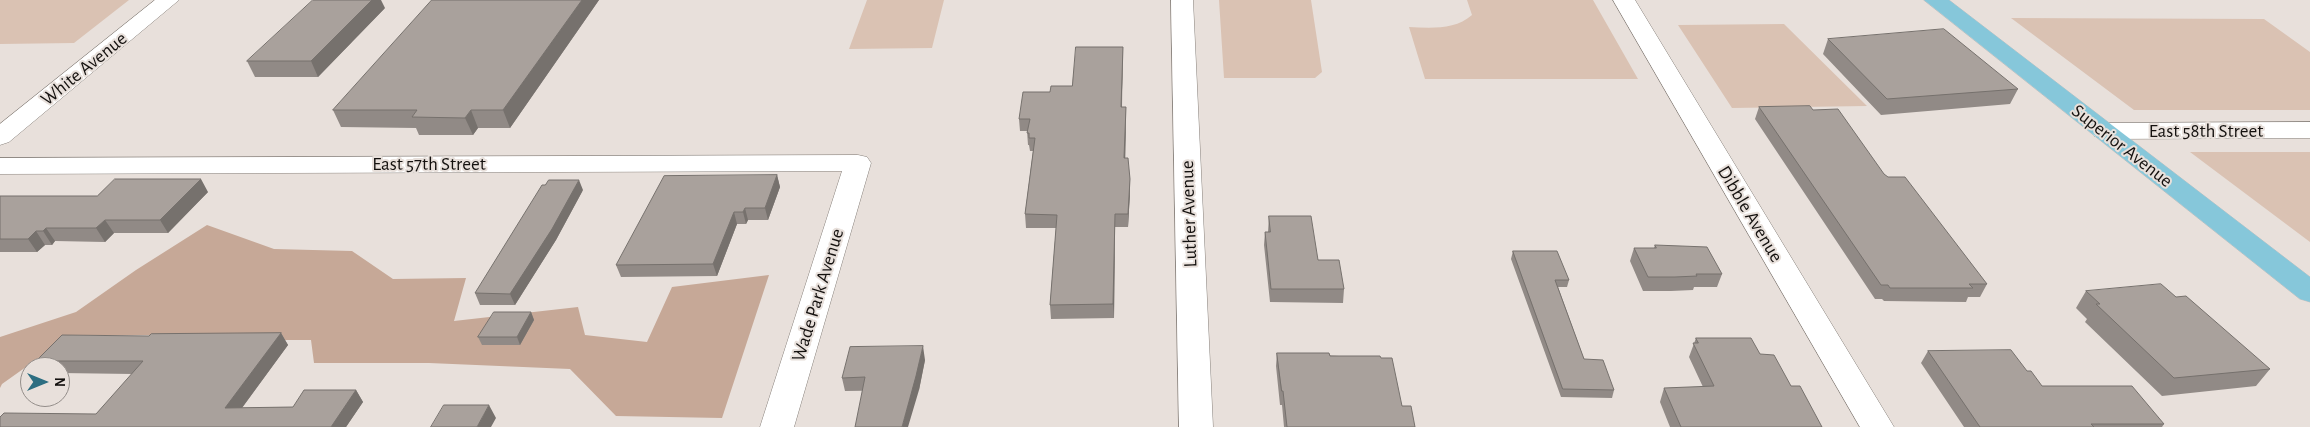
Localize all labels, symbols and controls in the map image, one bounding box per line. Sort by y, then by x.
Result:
street label: White Avenue [36,27,132,111]
street label: Superior Avenue [2067,100,2177,192]
street label: East 58th Street [2149,120,2263,142]
street label: East 57th Street [372,153,486,175]
street label: Luther Avenue [1176,160,1202,268]
street label: Dibble Avenue [1712,162,1788,266]
street label: Wade Park Avenue [787,226,849,364]
north arrow [20,357,70,407]
text: N [52,377,66,387]

